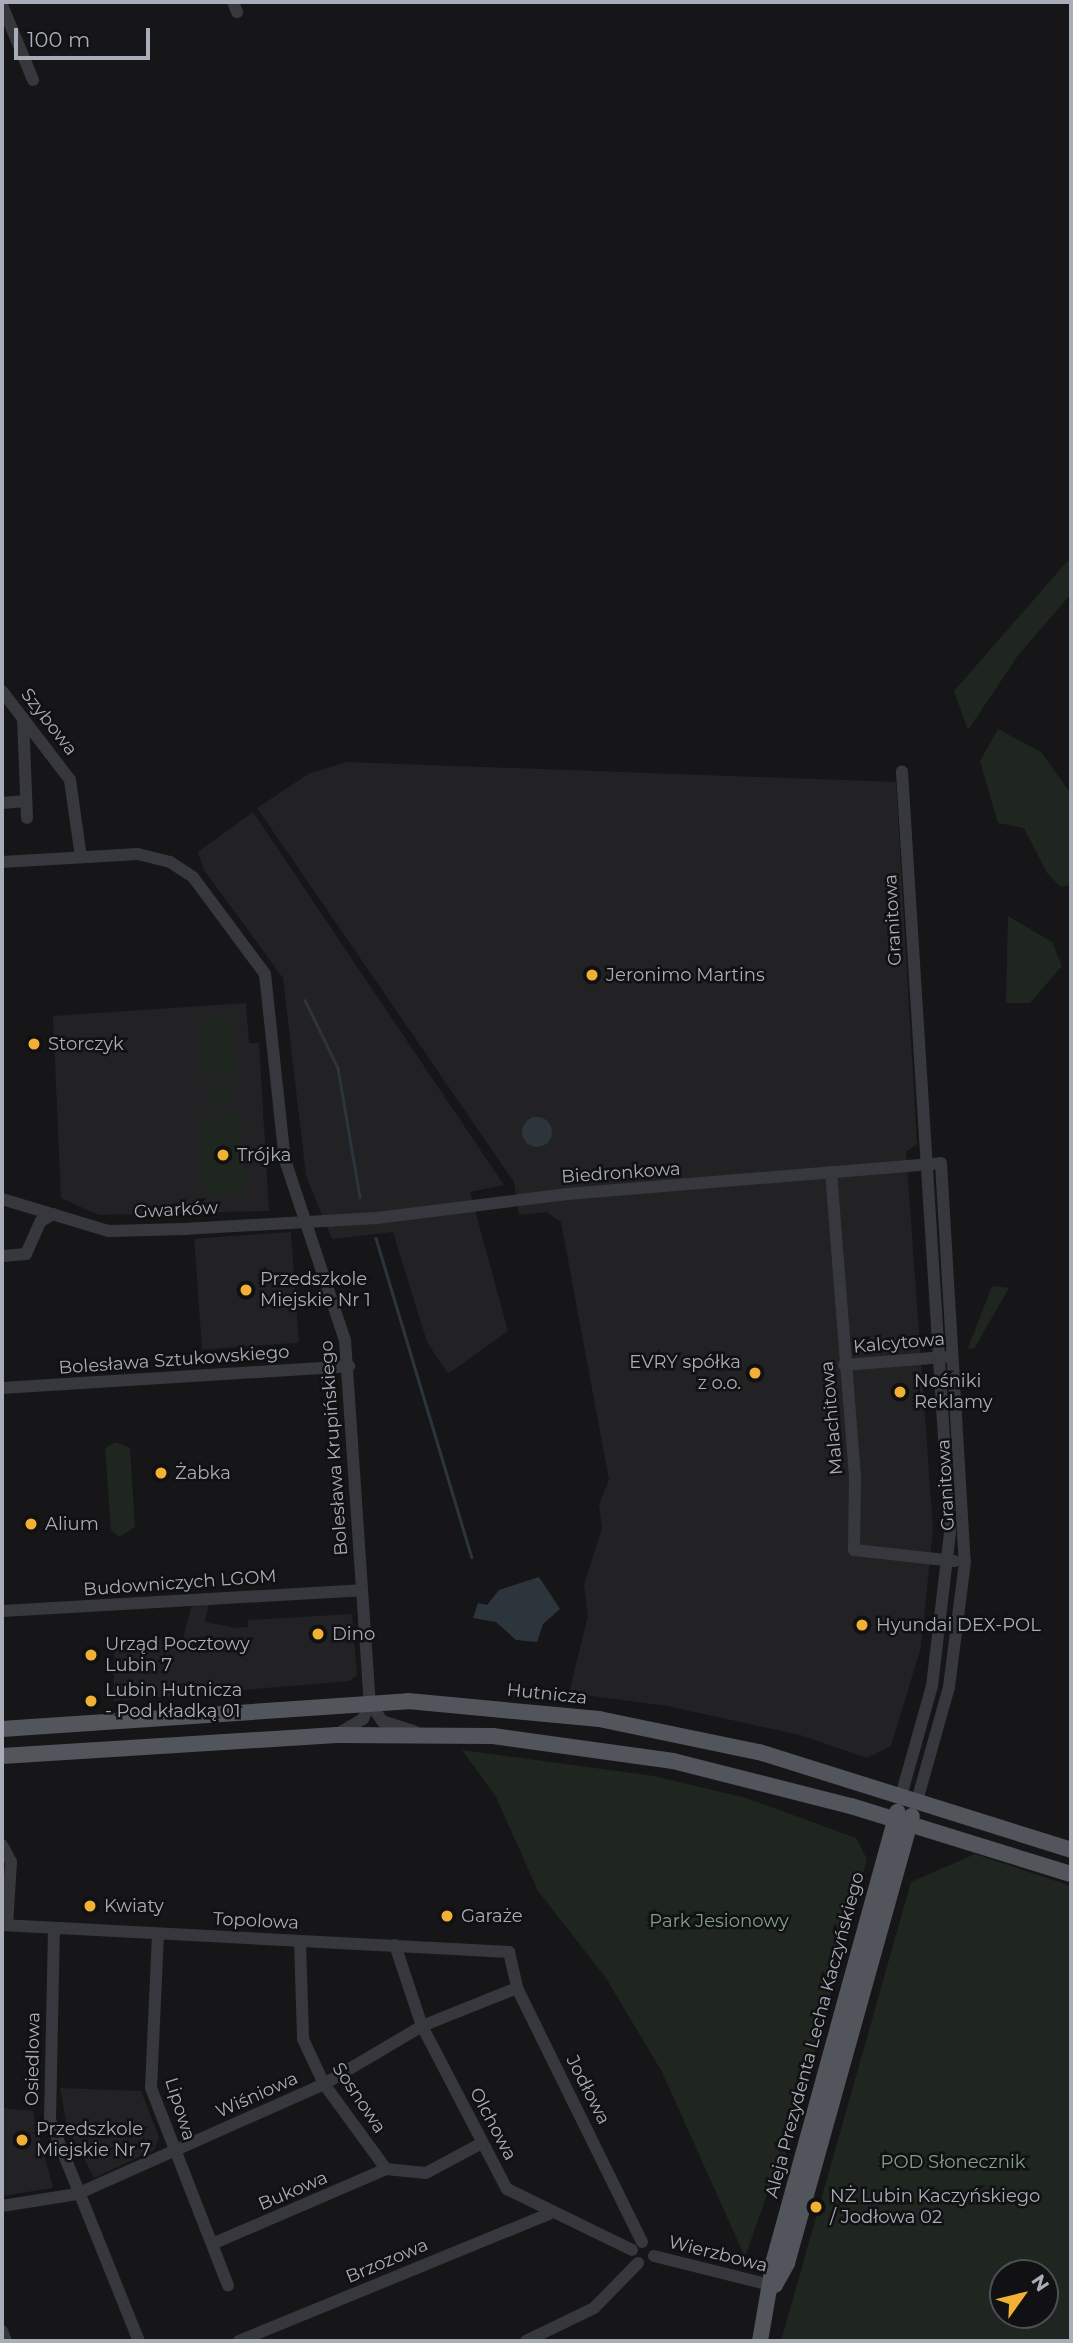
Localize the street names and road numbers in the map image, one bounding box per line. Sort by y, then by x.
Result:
street label: Szybowa [16,684,82,760]
street label: Granitowa [880,874,906,966]
street label: Biedronkowa [561,1158,681,1188]
street label: Gwarków [133,1197,219,1223]
street label: Kalcytowa [852,1328,946,1358]
street label: Bolesława Krupińskiego [316,1340,352,1556]
street label: Bolesława Sztukowskiego [58,1341,290,1379]
street label: Malachitowa [816,1360,848,1476]
street label: Granitowa [933,1439,959,1531]
street label: Budowniczych LGOM [83,1565,277,1601]
street label: Hutnicza [506,1679,588,1709]
street label: Aleja Prezydenta Lecha Kaczyńskiego [761,1870,869,2200]
street label: Topolowa [212,1908,300,1934]
street label: Osiedlowa [21,2012,45,2106]
street label: Jodłowa [561,2052,615,2128]
street label: Sosnowa [328,2059,390,2137]
street label: Wiśniowa [213,2067,301,2123]
street label: Lipowa [160,2075,200,2143]
street label: Olchowa [465,2084,521,2164]
street label: Bukowa [255,2167,331,2215]
street label: Wierzbowa [666,2231,770,2277]
street label: Brzozowa [343,2234,431,2288]

